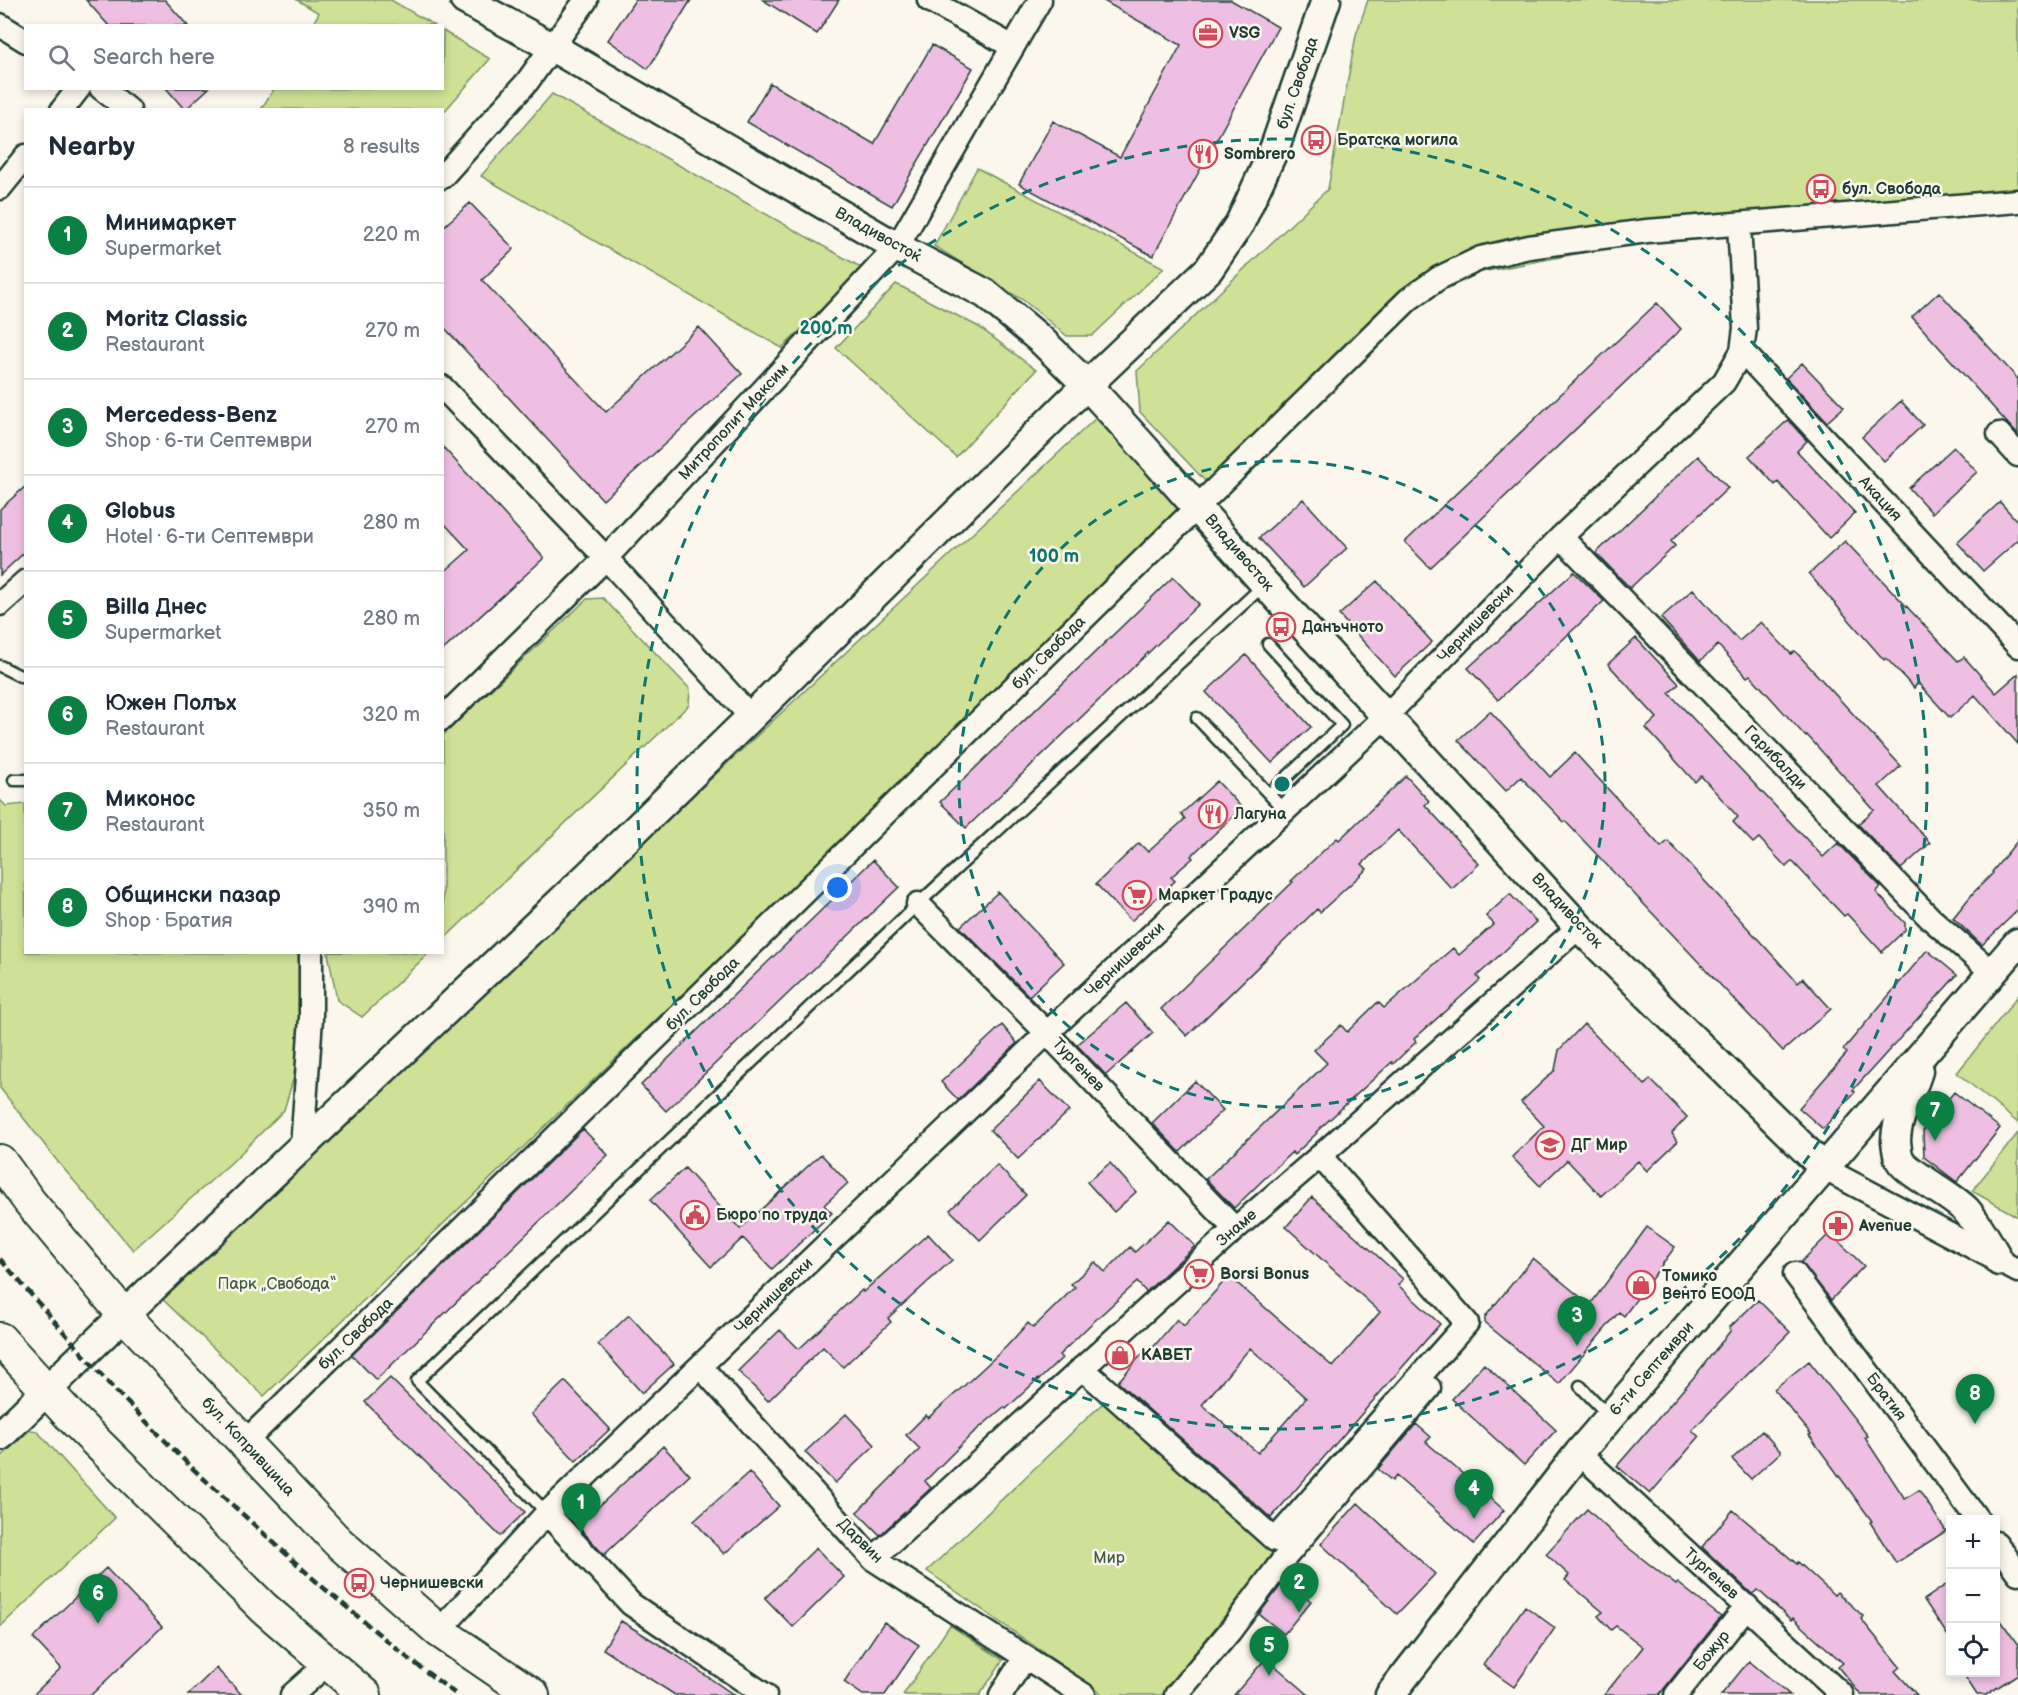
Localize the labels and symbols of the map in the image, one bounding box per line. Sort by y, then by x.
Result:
office icon: VSG [1192,17,1224,49]
place label: VSG [1229,24,1261,43]
street label: бул. Свобода [1273,34,1323,132]
bus stop icon: Братска могила [1300,124,1332,156]
place label: Братска могила [1337,131,1458,150]
restaurant icon: Sombrero [1187,138,1219,170]
place label: Sombrero [1224,145,1296,164]
bus stop icon: бул. Свобода [1805,173,1837,205]
place label: бул. Свобода [1842,180,1941,199]
street label: Владивосток [831,203,925,267]
text: 200 m [799,318,853,339]
street label: Митрополит Максим [675,360,793,484]
street label: Акация [1854,472,1906,526]
street label: Владивосток [1200,511,1278,596]
text: 100 m [1029,546,1079,567]
street label: Чернишевски [1434,581,1518,667]
bus stop icon: Данъчното [1265,611,1297,643]
street label: бул. Свобода [1008,612,1090,694]
place label: Данъчното [1302,618,1384,637]
street label: Гарибалди [1740,722,1810,794]
centre of rings [1272,774,1292,794]
restaurant icon: Лагуна [1197,798,1229,830]
place label: Лагуна [1233,805,1287,824]
street label: Владивосток [1527,869,1607,953]
your location [823,873,852,902]
supermarket icon: Маркет Градус [1121,879,1153,911]
place label: Маркет Градус [1158,886,1273,905]
street label: Чернишевски [1081,918,1169,1002]
street label: бул. Свобода [662,953,744,1035]
street label: Тургенев [1048,1034,1109,1096]
pin: 7 [1916,1092,1954,1141]
school or university icon: ДГ Мир [1534,1129,1566,1161]
place label: ДГ Мир [1571,1136,1628,1155]
public building icon: Бюро по труда [679,1199,711,1231]
street label: Знаме [1213,1205,1261,1251]
place label: Бюро по труда [716,1206,828,1225]
pharmacy icon: Avenue [1822,1210,1854,1242]
place label: Avenue [1858,1217,1912,1236]
street label: Чернишевски [731,1254,817,1338]
supermarket icon: Borsi Bonus [1183,1258,1215,1290]
place label: Borsi Bonus [1220,1265,1309,1284]
place label: Томико Венто ЕООД [1662,1267,1756,1304]
shop icon: Томико Венто ЕООД [1625,1269,1657,1301]
park label: Парк „Свобода“ [217,1275,337,1294]
street label: бул. Свобода [315,1293,398,1374]
pin: 3 [1558,1296,1596,1346]
street label: 6-ти Септември [1606,1318,1698,1420]
shop icon: KABET [1104,1339,1136,1371]
place label: KABET [1141,1346,1193,1365]
street label: Братия [1862,1369,1910,1425]
pin: 8 [1956,1374,1994,1424]
street label: бул. Копривщица [197,1394,299,1501]
pin: 4 [1454,1470,1494,1519]
pin: 1 [562,1484,600,1533]
street label: Дарвин [833,1514,887,1568]
street label: Тургенев [1680,1544,1743,1604]
park label: Мир [1093,1549,1125,1568]
pin: 2 [1280,1564,1318,1613]
bus stop icon: Чернишевски [343,1567,375,1599]
pin: 6 [78,1574,118,1624]
place label: Чернишевски [380,1574,484,1593]
pin: 5 [1250,1626,1288,1676]
street label: Божур [1690,1627,1734,1675]

